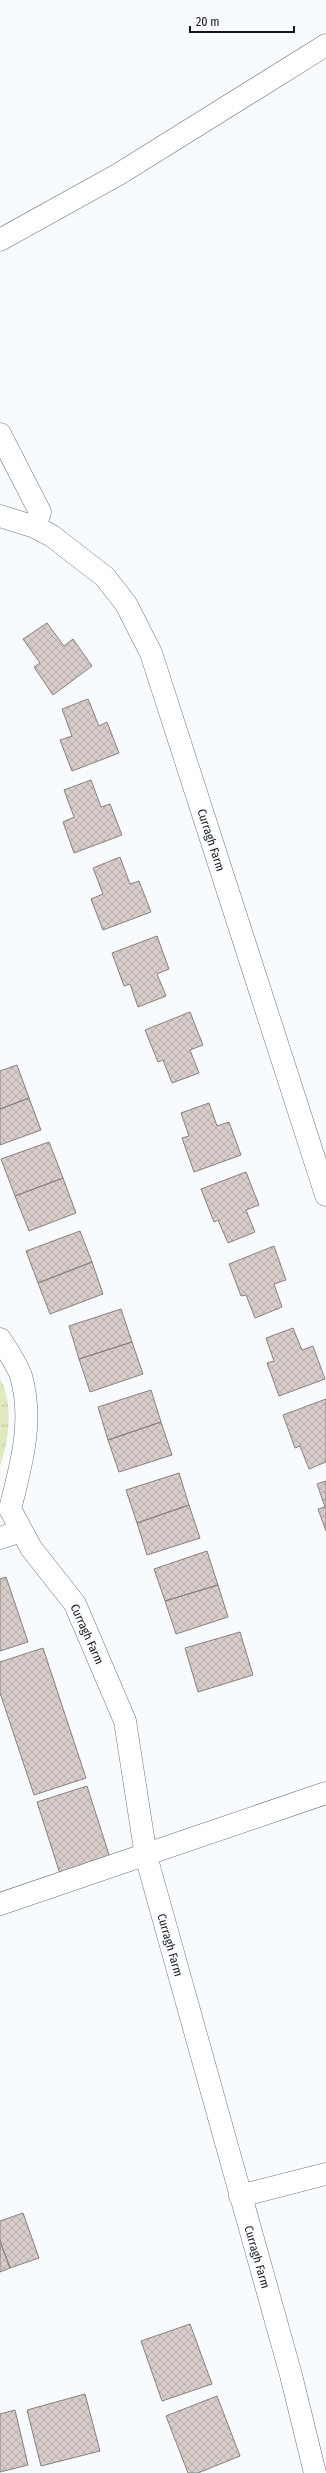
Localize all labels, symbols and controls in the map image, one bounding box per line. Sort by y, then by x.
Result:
scale bar [190,8,294,34]
text: 20 m [196,15,220,29]
street label: Curragh Farm [194,807,228,873]
street label: Curragh Farm [67,1602,107,1666]
street label: Curragh Farm [154,1912,186,1978]
street label: Curragh Farm [241,2224,273,2290]

